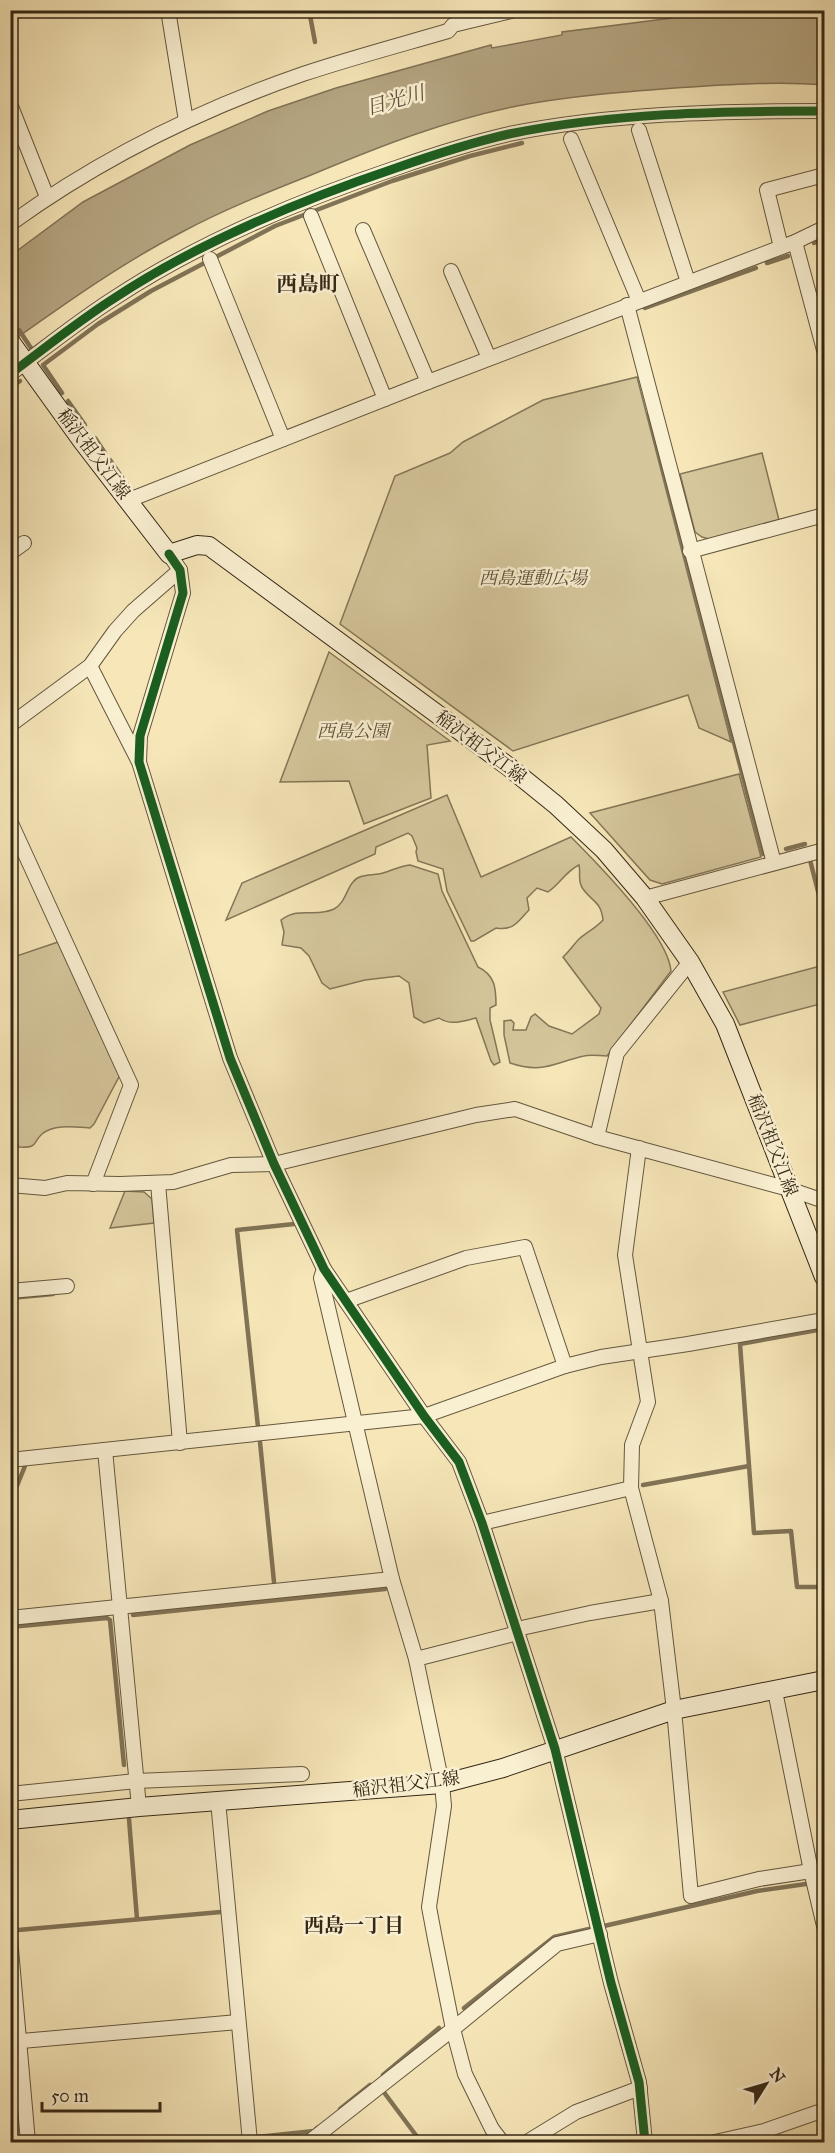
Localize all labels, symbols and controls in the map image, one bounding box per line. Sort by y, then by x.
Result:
water label: 日光川 [363,80,429,120]
district label: 西島町 [277,271,340,297]
street label: 稲沢祖父江線 [53,404,135,504]
park label: 西島運動広場 [479,567,589,589]
street label: 稲沢祖父江線 [431,706,531,788]
park label: 西島公園 [317,720,392,742]
street label: 稲沢祖父江線 [743,1091,803,1199]
street label: 稲沢祖父江線 [351,1767,461,1801]
district label: 西島一丁目 [304,1913,404,1937]
north arrow [736,2054,796,2114]
text: N [766,2064,790,2087]
scale bar [42,2075,160,2113]
text: 50 m [51,2085,89,2107]

